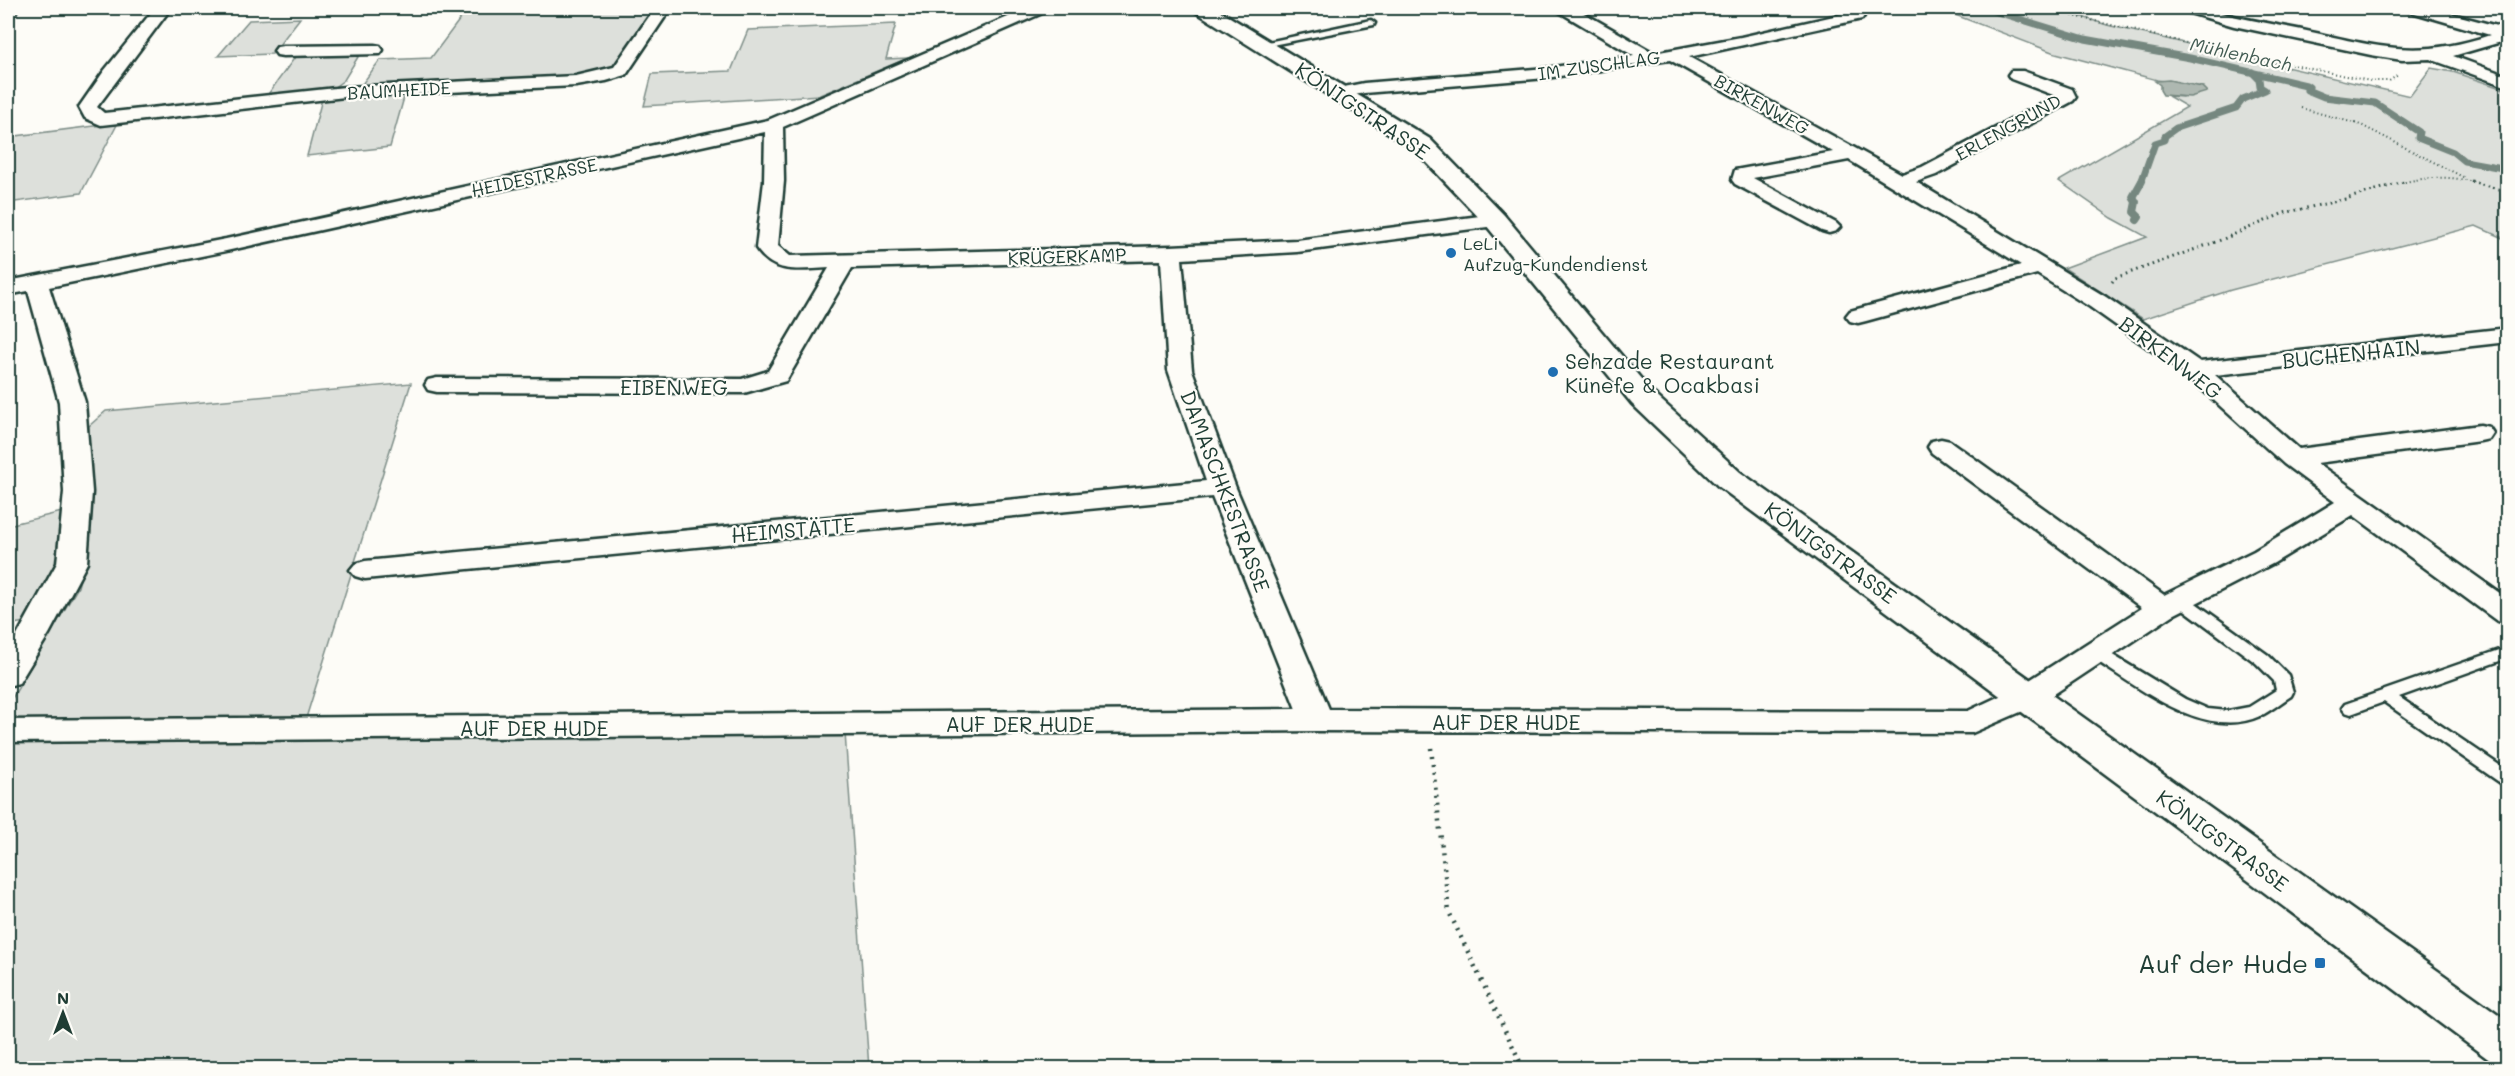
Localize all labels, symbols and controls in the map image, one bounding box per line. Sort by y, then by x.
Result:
water label: Mühlenbach [2188,32,2294,76]
street label: IM ZUSCHLAG [1536,45,1662,85]
street label: KÖNIGSTRASSE [1290,55,1436,165]
street label: BIRKENWEG [1710,68,1814,140]
street label: BAUMHEIDE [347,75,451,105]
street label: ERLENGRUND [1951,88,2065,166]
street label: HEIDESTRASSE [469,152,599,202]
place label: LeLi Aufzug-Kundendienst [1463,231,1648,276]
street label: KRÜGERKAMP [1007,242,1127,270]
marker: LeLi Aufzug-Kundendienst [1444,246,1458,260]
street label: BIRKENWEG [2114,310,2228,404]
street label: BUCHENHAIN [2281,332,2421,374]
place label: Sehzade Restaurant Künefe & Ocakbasi [1565,347,1774,398]
marker: Sehzade Restaurant Künefe & Ocakbasi [1546,365,1560,379]
street label: EIBENWEG [620,373,728,400]
street label: DAMASCHKESTRASSE [1175,386,1277,596]
street label: KÖNIGSTRASSE [1760,495,1902,609]
street label: HEIMSTÄTTE [730,510,856,548]
street label: AUF DER HUDE [1431,708,1581,735]
street label: AUF DER HUDE [945,710,1095,737]
street label: AUF DER HUDE [459,714,609,741]
street label: KÖNIGSTRASSE [2152,783,2294,897]
place label: Auf der Hude [2138,946,2308,980]
marker: Auf der Hude [2313,956,2327,970]
north arrow [33,983,93,1043]
text: N [57,987,69,1008]

